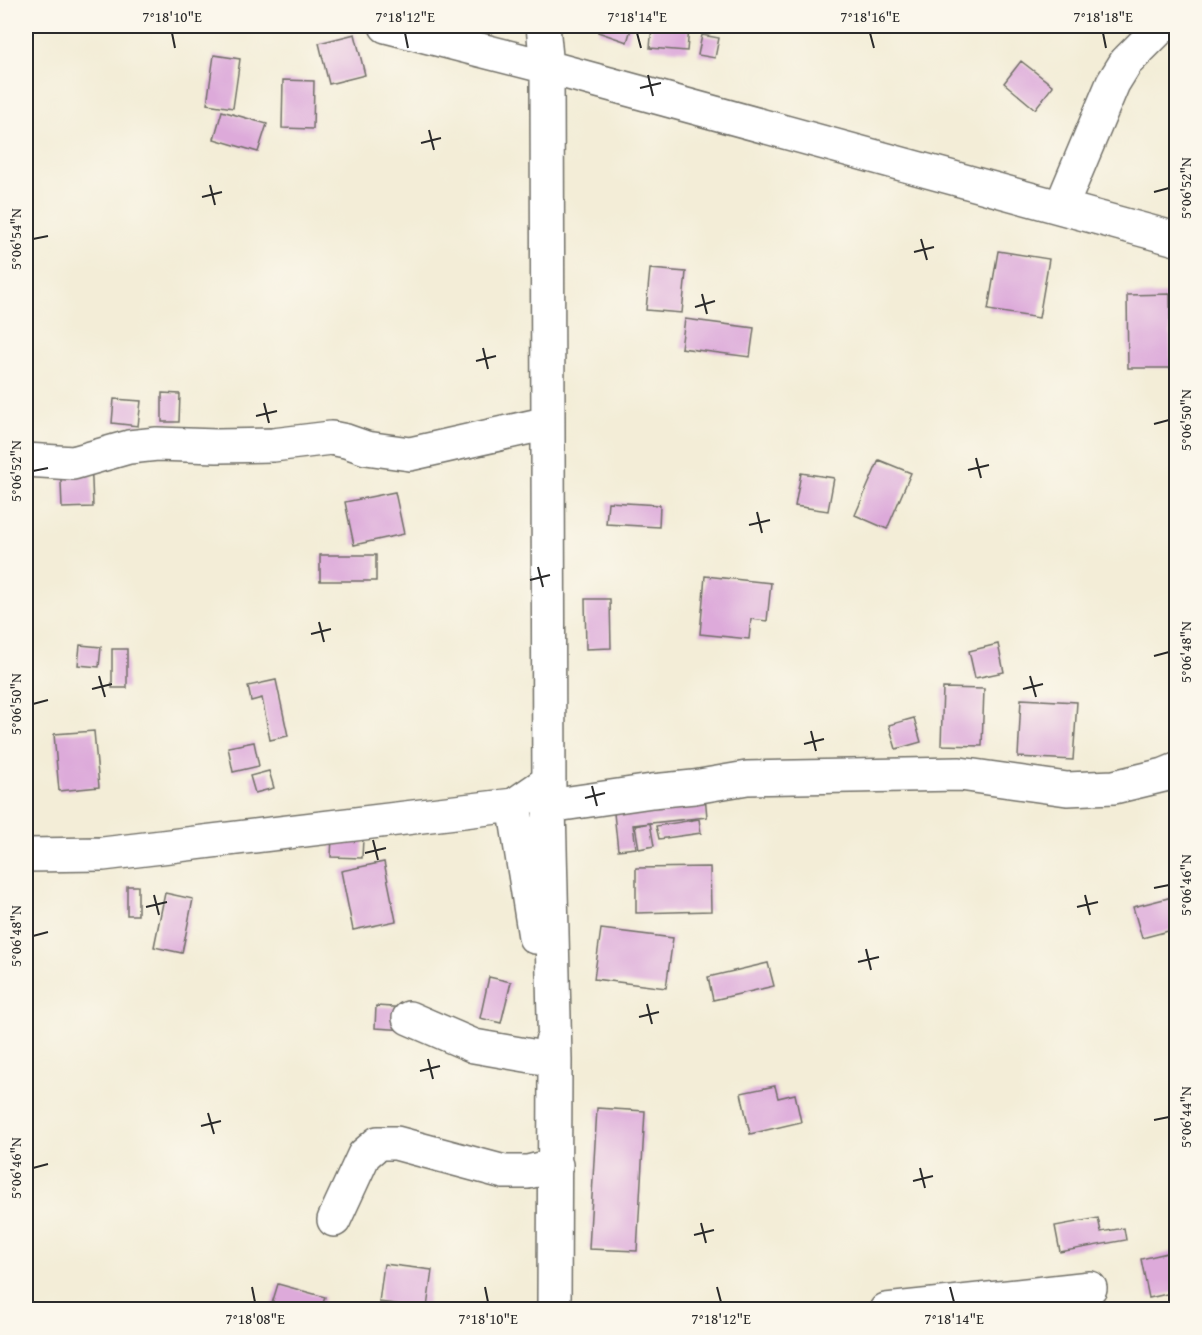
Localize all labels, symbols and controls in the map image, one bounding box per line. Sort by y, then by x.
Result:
text: 7°18'10"E [142,6,202,27]
text: 7°18'12"E [375,6,435,27]
text: 7°18'14"E [607,6,667,27]
text: 7°18'16"E [840,6,900,27]
text: 7°18'18"E [1073,6,1133,27]
text: 5°06'52"N [1175,157,1196,219]
text: 5°06'54"N [5,208,26,270]
text: 5°06'50"N [1175,389,1196,451]
text: 5°06'52"N [5,440,26,502]
text: 5°06'48"N [1175,621,1196,683]
text: 5°06'50"N [5,673,26,735]
text: 5°06'46"N [1175,854,1196,916]
text: 5°06'48"N [5,905,26,967]
text: 5°06'44"N [1175,1086,1196,1148]
text: 5°06'46"N [5,1137,26,1199]
text: 7°18'08"E [225,1308,285,1329]
text: 7°18'10"E [458,1308,518,1329]
text: 7°18'12"E [691,1308,751,1329]
text: 7°18'14"E [924,1308,984,1329]

